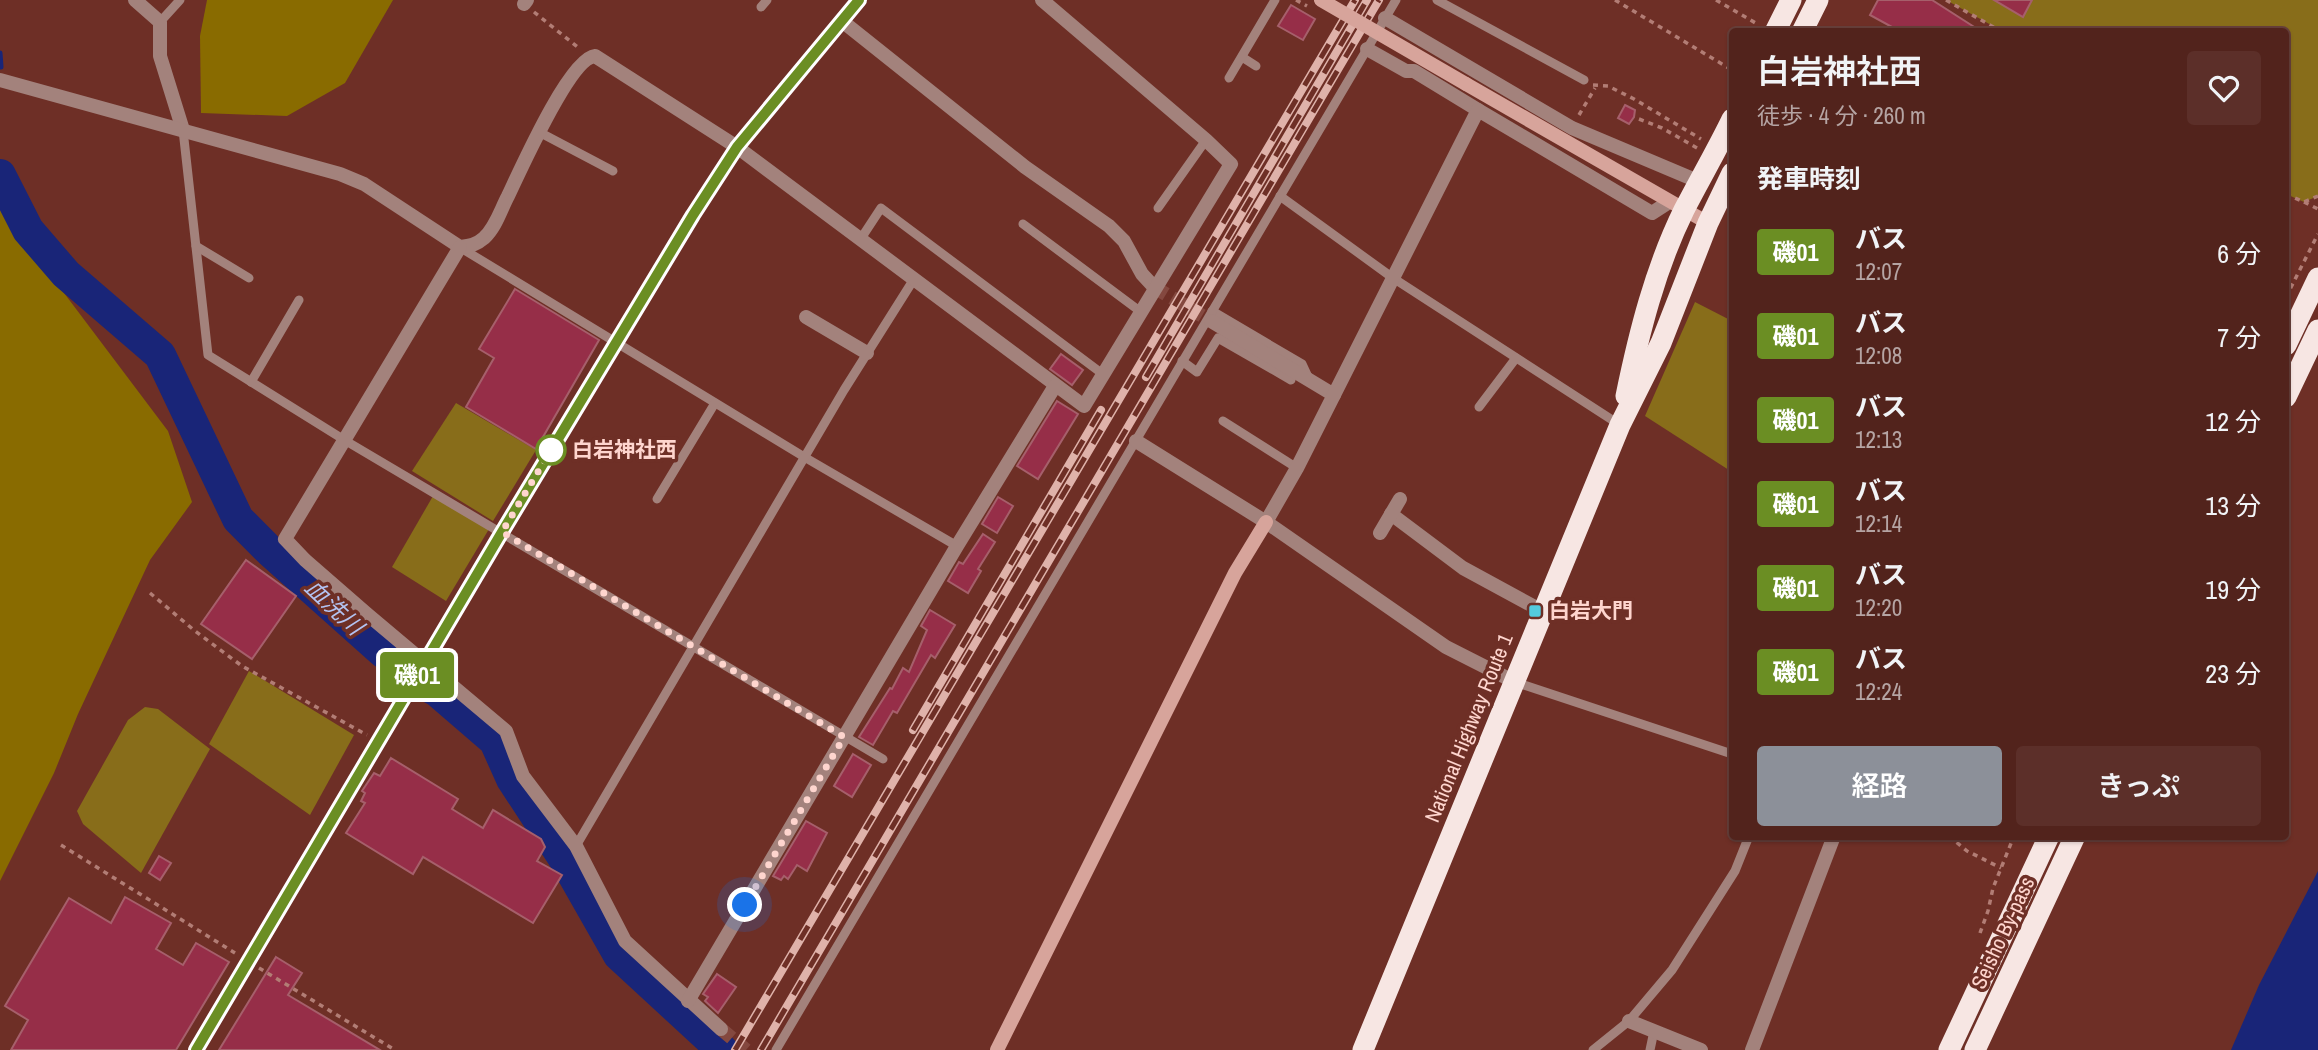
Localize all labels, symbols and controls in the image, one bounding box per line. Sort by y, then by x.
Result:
text: 白岩神社西 [1757,49,1922,93]
button: heart [2187,51,2261,125]
text: 徒歩 · 4 分 · 260 m [1757,100,1926,131]
text: 発車時刻 [1757,161,1861,196]
text: バス [1855,221,1907,256]
text: 磯01 [1773,236,1818,268]
text: 6 分 [2217,236,2261,271]
text: 12:07 [1855,256,1902,287]
text: バス [1855,305,1907,340]
text: 磯01 [1773,320,1818,352]
text: 7 分 [2217,320,2261,355]
text: 12:08 [1855,340,1902,371]
text: バス [1855,389,1907,424]
text: 磯01 [1773,404,1818,436]
text: 12 分 [2205,404,2261,439]
text: 12:13 [1855,424,1902,455]
marker: 白岩神社西 [536,435,566,465]
place label: 白岩神社西 [572,435,677,464]
text: バス [1855,473,1907,508]
text: 磯01 [1773,488,1818,520]
text: 13 分 [2205,488,2261,523]
text: 12:14 [1855,508,1902,539]
text: バス [1855,557,1907,592]
water label: 血洗川 [299,572,372,644]
text: 磯01 [1773,572,1818,604]
text: 19 分 [2205,572,2261,607]
text: 12:20 [1855,592,1902,623]
place label: 白岩大門 [1549,596,1633,625]
marker: 白岩大門 [1527,603,1543,619]
street label: National Highway Route 1 [1417,629,1520,826]
text: バス [1855,641,1907,676]
line badge: 磯01 [377,652,457,698]
text: 磯01 [1773,656,1818,688]
text: 23 分 [2205,656,2261,691]
text: 磯01 [394,659,440,691]
text: 12:24 [1855,676,1902,707]
button: 経路 [1757,746,2002,826]
button: きっぷ [2016,746,2261,826]
street label: Seisho By-pass [1964,872,2041,994]
your location [727,887,762,922]

